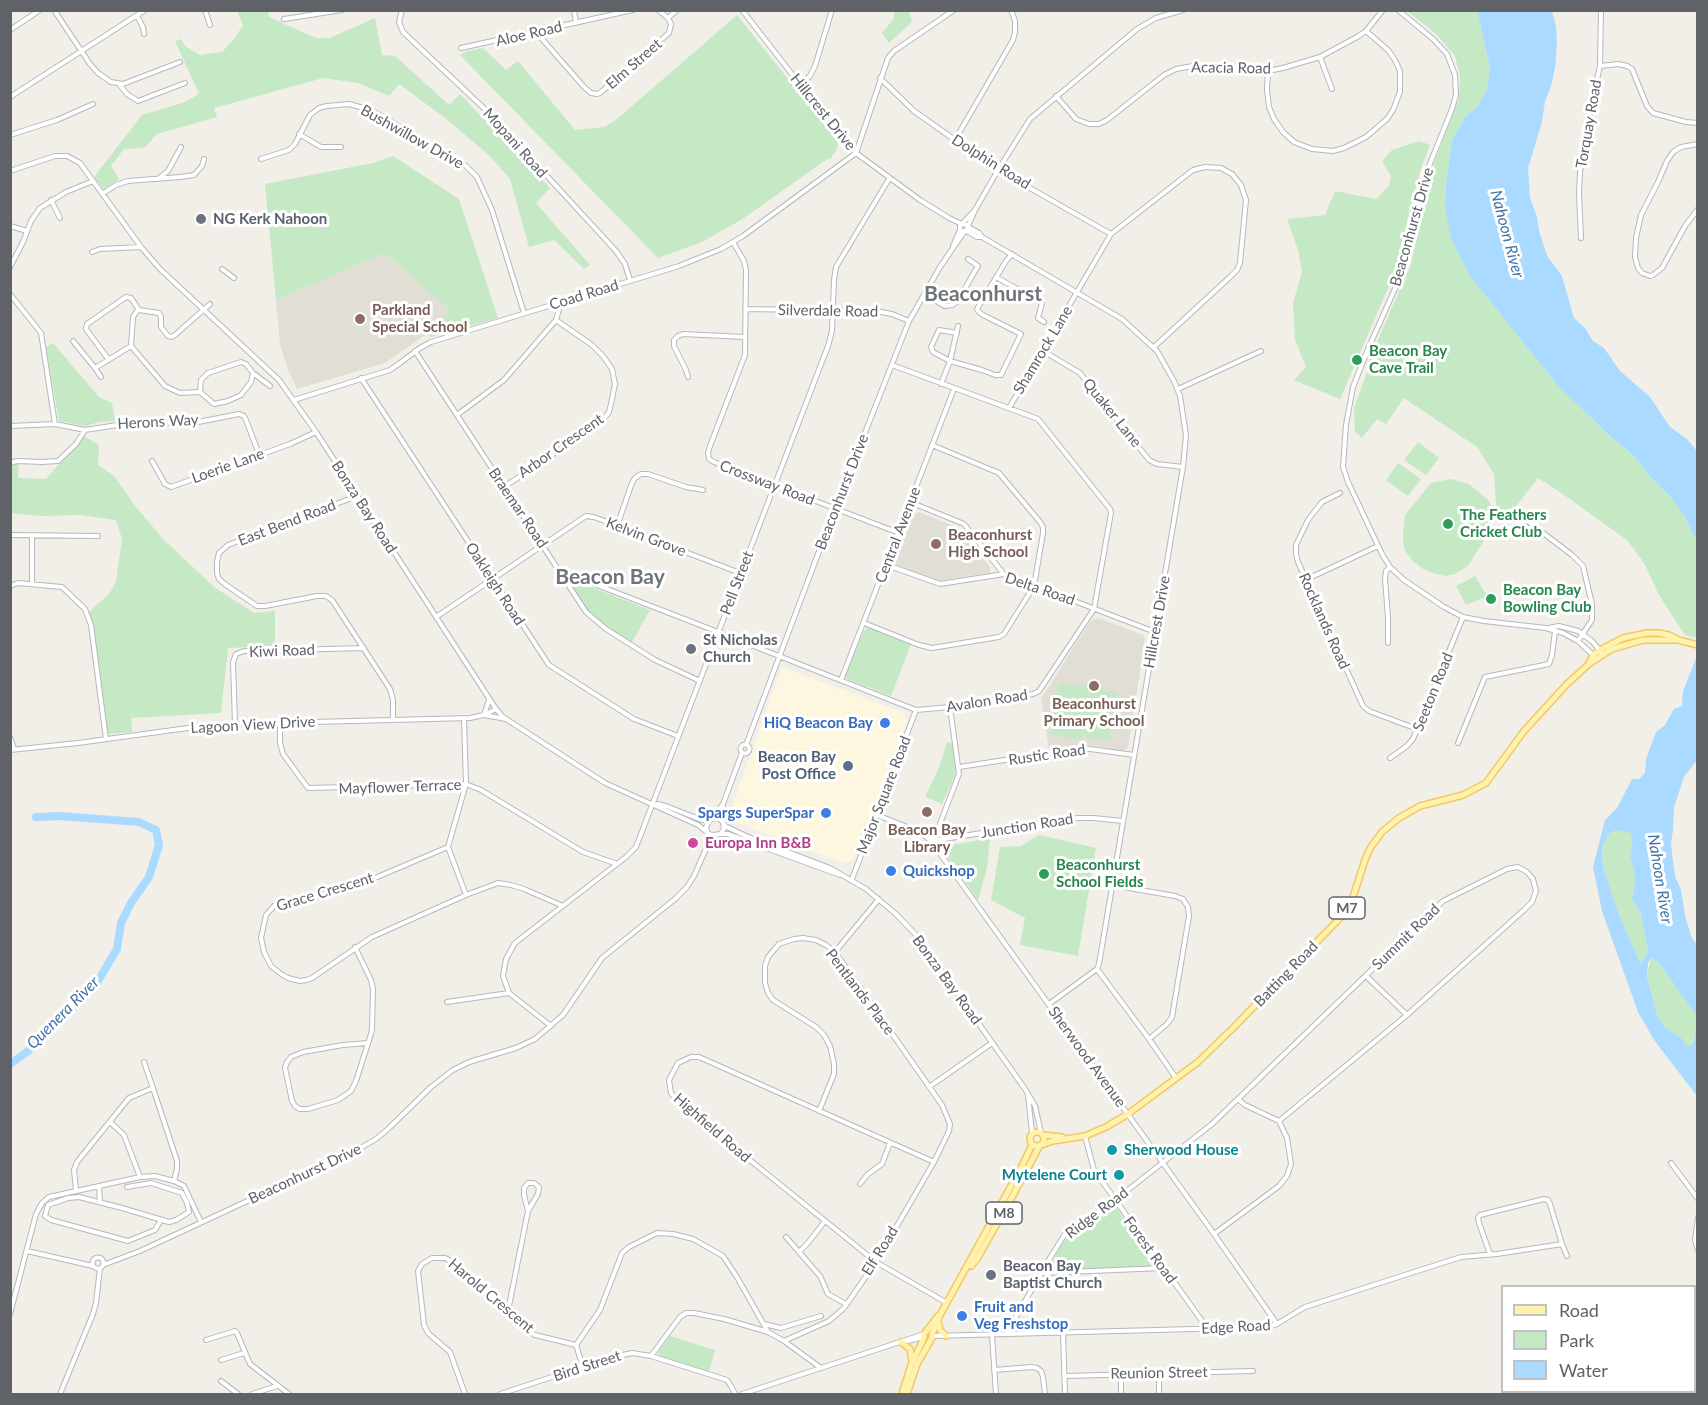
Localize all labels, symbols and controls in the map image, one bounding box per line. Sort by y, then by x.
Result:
street label: Aloe Road [494,18,564,50]
street label: Elm Street [603,35,665,93]
street label: Acacia Road [1191,58,1271,78]
street label: Hillcrest Drive [787,70,859,154]
street label: Torquay Road [1572,78,1606,170]
street label: Bushwillow Drive [357,101,467,173]
street label: Mopani Road [479,105,551,181]
street label: Dolphin Road [948,131,1034,193]
street label: Beaconhurst Drive [1386,166,1438,288]
water label: Nahoon River [1486,188,1528,280]
place label: NG Kerk Nahoon [213,210,327,228]
marker: NG Kerk Nahoon [194,212,208,226]
street label: Coad Road [547,276,621,314]
district label: Beaconhurst [924,281,1042,307]
place label: Parkland Special School [372,301,467,336]
street label: Silverdale Road [778,301,878,321]
street label: Shamrock Lane [1010,303,1076,397]
marker: Parkland Special School [353,312,367,326]
place label: Beacon Bay Cave Trail [1369,342,1447,377]
marker: Beacon Bay Cave Trail [1350,353,1364,367]
street label: Quaker Lane [1079,375,1145,451]
street label: Arbor Crescent [515,410,607,482]
street label: Herons Way [117,411,199,433]
street label: Beaconhurst Drive [812,432,872,552]
street label: Loerie Lane [189,445,267,487]
street label: Crossway Road [717,457,817,509]
street label: Bonza Bay Road [328,458,400,556]
street label: Braemar Road [485,465,551,551]
street label: Central Avenue [871,485,925,585]
street label: East Bend Road [236,496,338,550]
place label: The Feathers Cricket Club [1460,506,1547,541]
street label: Kelvin Grove [604,514,688,560]
marker: The Feathers Cricket Club [1441,517,1455,531]
place label: Beaconhurst High School [948,526,1032,561]
marker: Beaconhurst High School [929,537,943,551]
street label: Oakleigh Road [462,539,528,629]
street label: Pell Street [717,549,757,617]
district label: Beacon Bay [555,564,665,590]
street label: Delta Road [1003,569,1077,609]
street label: Rocklands Road [1295,570,1353,672]
street label: Hillcrest Drive [1140,574,1174,670]
place label: Beacon Bay Bowling Club [1503,581,1591,616]
marker: Beacon Bay Bowling Club [1484,592,1498,606]
place label: St Nicholas Church [703,631,778,666]
street label: Kiwi Road [249,641,315,661]
marker: St Nicholas Church [684,642,698,656]
street label: Seeton Road [1409,650,1457,734]
marker: Beaconhurst Primary School [1087,679,1101,693]
street label: Avalon Road [945,686,1029,716]
place label: Beaconhurst Primary School [1044,695,1144,730]
street label: Lagoon View Drive [190,713,316,737]
place label: HiQ Beacon Bay [764,714,873,732]
marker: HiQ Beacon Bay [878,716,892,730]
street label: Major Square Road [853,733,915,857]
street label: Rustic Road [1007,741,1087,769]
place label: Beacon Bay Post Office [758,748,836,783]
marker: Beacon Bay Post Office [841,759,855,773]
street label: Mayflower Terrace [338,776,462,798]
place label: Spargs SuperSpar [698,804,814,822]
marker: Beacon Bay Library [920,805,934,819]
marker: Spargs SuperSpar [819,806,833,820]
street label: Junction Road [980,810,1074,842]
place label: Beacon Bay Library [888,821,966,856]
water label: Nahoon River [1643,833,1677,925]
place label: Europa Inn B&B [705,834,811,852]
marker: Europa Inn B&B [686,836,700,850]
place label: Beaconhurst School Fields [1056,856,1144,891]
place label: Quickshop [903,862,975,880]
marker: Quickshop [884,864,898,878]
marker: Beaconhurst School Fields [1037,867,1051,881]
street label: Grace Crescent [274,869,376,915]
road number: M7 [1329,897,1365,919]
street label: Summit Road [1368,900,1444,974]
street label: Bonza Bay Road [908,932,986,1028]
street label: Batting Road [1250,937,1322,1011]
street label: Pentlands Place [822,945,898,1039]
water label: Quenera River [23,973,103,1053]
street label: Sherwood Avenue [1044,1003,1130,1111]
street label: Highfield Road [670,1090,754,1166]
street label: Beaconhurst Drive [246,1140,364,1208]
place label: Sherwood House [1124,1141,1238,1159]
marker: Sherwood House [1105,1143,1119,1157]
place label: Mytelene Court [1002,1166,1107,1184]
marker: Mytelene Court [1112,1168,1126,1182]
street label: Ridge Road [1062,1184,1132,1242]
road number: M8 [986,1202,1022,1224]
street label: Forest Road [1120,1213,1180,1287]
street label: Elf Road [858,1223,902,1279]
street label: Harold Crescent [445,1255,537,1337]
place label: Beacon Bay Baptist Church [1003,1257,1102,1292]
marker: Beacon Bay Baptist Church [984,1268,998,1282]
legend [1501,1285,1696,1393]
place label: Fruit and Veg Freshstop [974,1298,1068,1333]
text: Road [1559,1299,1599,1321]
marker: Fruit and Veg Freshstop [955,1309,969,1323]
street label: Edge Road [1201,1316,1271,1338]
text: Park [1559,1329,1594,1351]
street label: Bird Street [551,1347,623,1385]
text: Water [1559,1359,1608,1381]
street label: Reunion Street [1110,1363,1208,1383]

